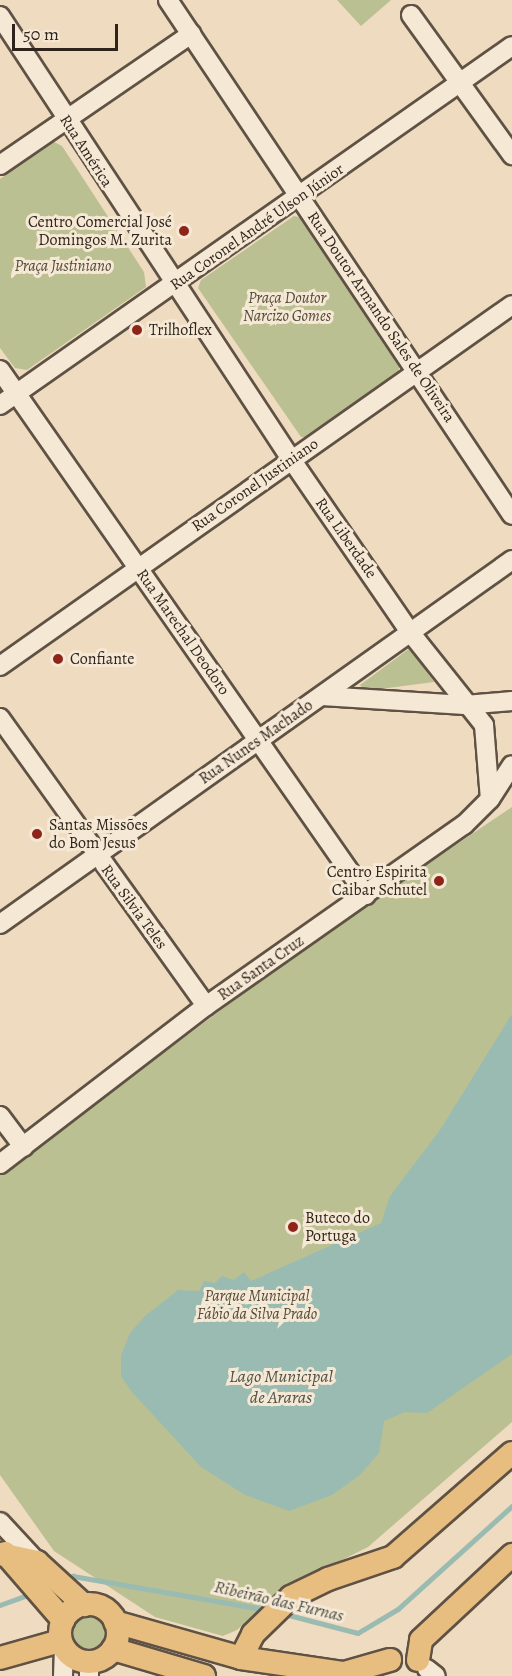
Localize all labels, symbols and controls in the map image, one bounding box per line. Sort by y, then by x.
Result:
scale bar [15,12,122,50]
text: 50 m [23,22,59,46]
street label: Rua América [55,111,117,191]
street label: Rua Coronel André Ulson Júnior [166,160,348,294]
street label: Rua Doutor Armando Sales de Oliveira [303,208,459,426]
place label: Centro Comercial José Domingos M. Zurita [28,212,172,250]
marker: Centro Comercial José Domingos M. Zurita [177,224,191,238]
park label: Praça Justiniano [15,256,111,276]
park label: Praça Doutor Narcizo Gomes [243,288,331,326]
place label: Trilhoflex [149,320,212,340]
marker: Trilhoflex [130,323,144,337]
street label: Rua Coronel Justiniano [188,434,322,536]
street label: Rua Liberdade [311,494,381,582]
street label: Rua Marechal Deodoro [132,565,234,699]
place label: Confiante [70,649,134,669]
marker: Confiante [51,652,65,666]
street label: Rua Nunes Machado [195,696,317,788]
place label: Santas Missões do Bom Jesus [49,815,148,853]
marker: Santas Missões do Bom Jesus [30,827,44,841]
street label: Rua Silvia Teles [97,861,171,953]
place label: Centro Espirita Caibar Schutel [327,862,427,900]
marker: Centro Espirita Caibar Schutel [432,874,446,888]
street label: Rua Santa Cruz [214,931,308,1005]
place label: Buteco do Portuga [305,1208,370,1246]
marker: Buteco do Portuga [286,1220,300,1234]
park label: Parque Municipal Fábio da Silva Prado [197,1286,317,1324]
water label: Lago Municipal de Araras [229,1366,333,1408]
water label: Ribeirão das Furnas [212,1576,346,1626]

